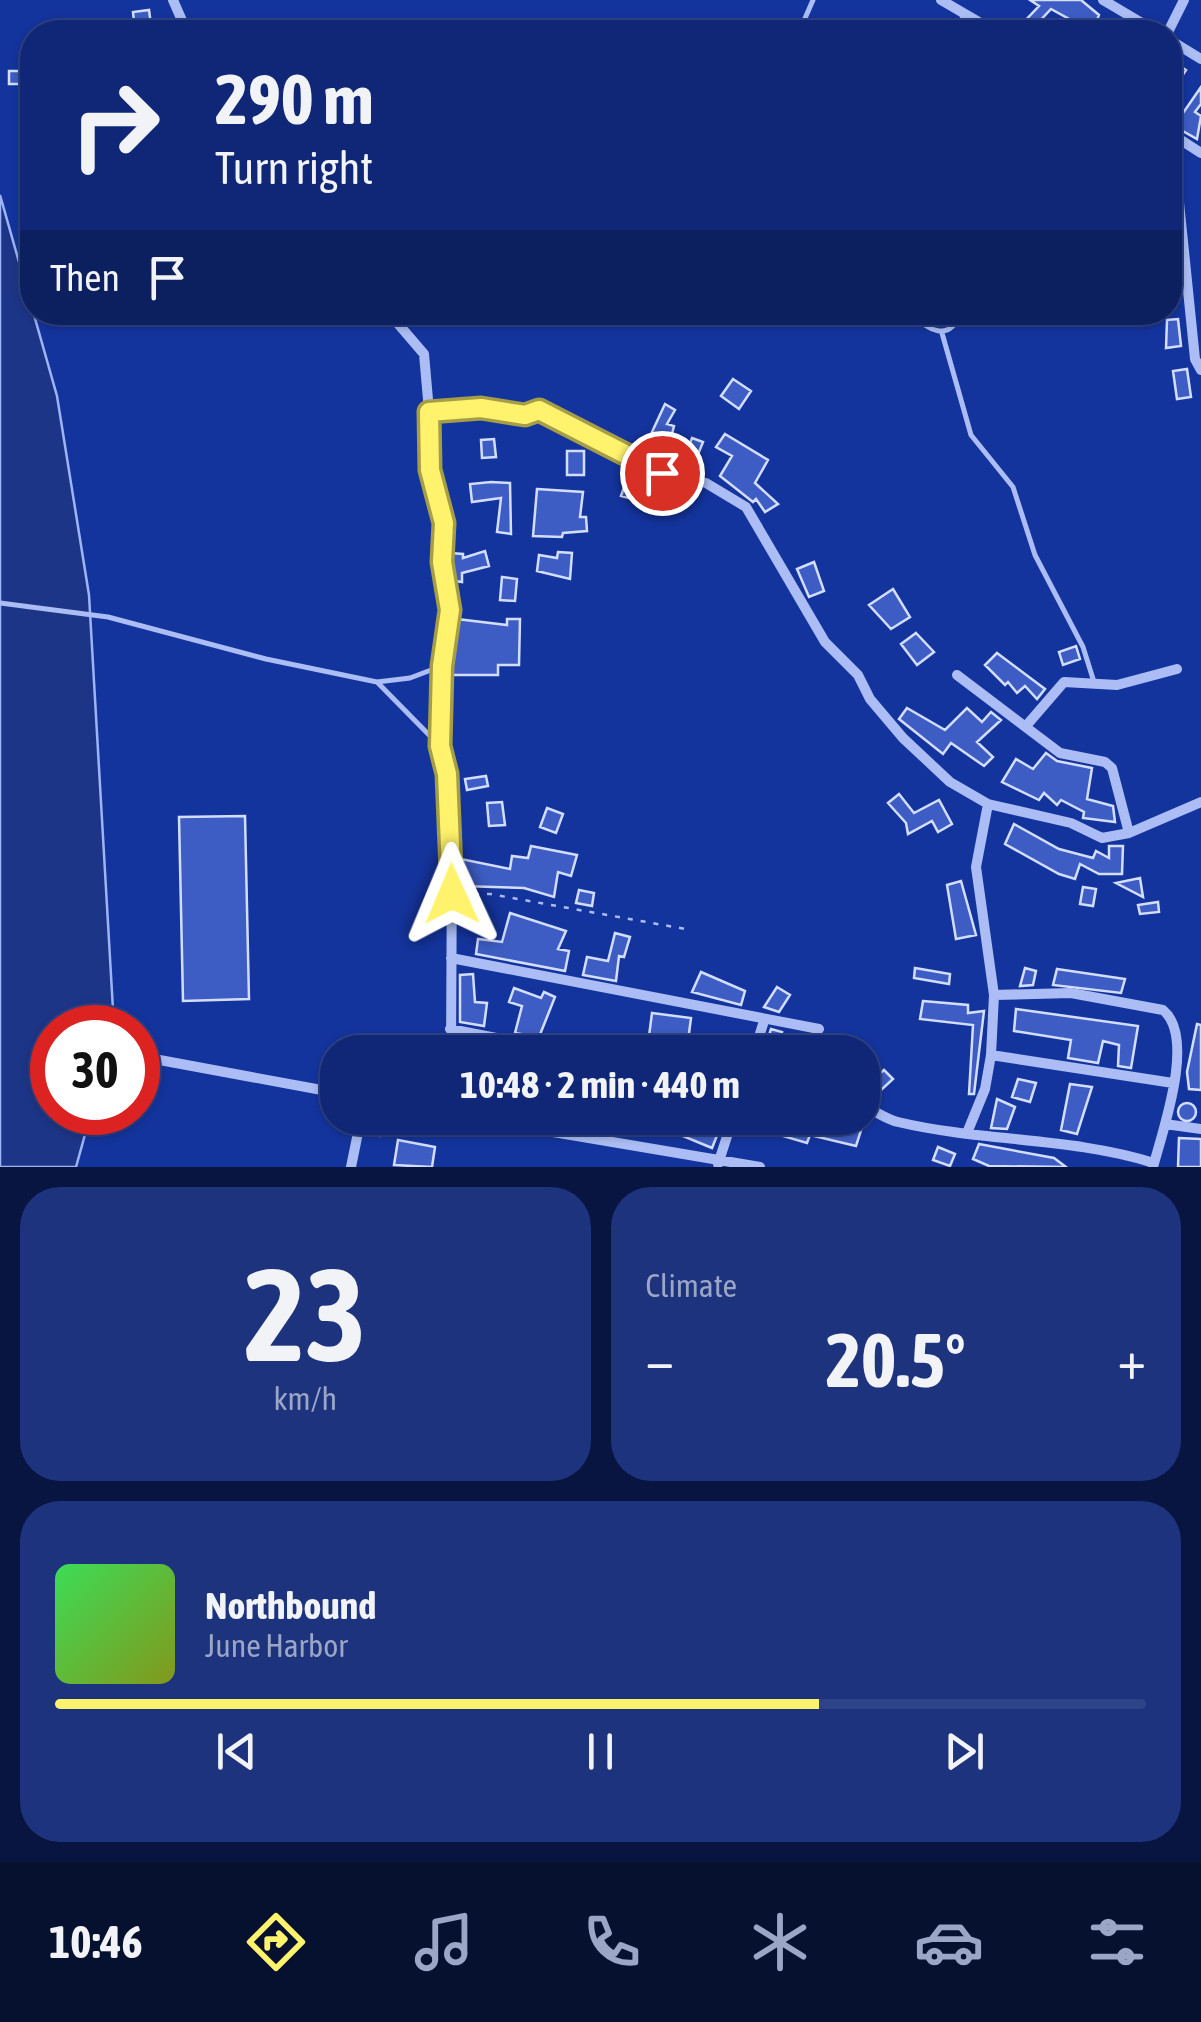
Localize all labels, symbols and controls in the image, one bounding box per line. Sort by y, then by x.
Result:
text: 290 m [215,59,374,139]
icon: right [50,60,180,190]
text: Turn right [215,142,373,194]
icon: arrive [140,250,195,305]
text: Then [50,256,120,299]
pin [620,431,705,516]
icon: arrive [635,446,690,501]
position arrow [400,842,504,946]
speed limit sign: 30 [30,1005,160,1135]
text: 10:48 · 2 min · 440 m [460,1063,740,1106]
text: 23 [244,1240,366,1389]
text: Climate [646,1267,737,1304]
text: 20.5° [826,1317,966,1403]
text: − [646,1328,674,1391]
text: + [1117,1328,1146,1391]
text: km/h [274,1380,337,1417]
text: Northbound [205,1584,376,1627]
text: June Harbor [205,1627,348,1664]
icon: previous [209,1724,264,1779]
icon: pause [573,1724,628,1779]
icon: next [937,1724,992,1779]
icon: directions [241,1907,311,1977]
icon: music [409,1907,479,1977]
icon: phone [577,1907,647,1977]
icon: climate [745,1907,815,1977]
icon: car [914,1907,984,1977]
icon: filters [1082,1907,1152,1977]
text: 10:46 [49,1916,143,1968]

